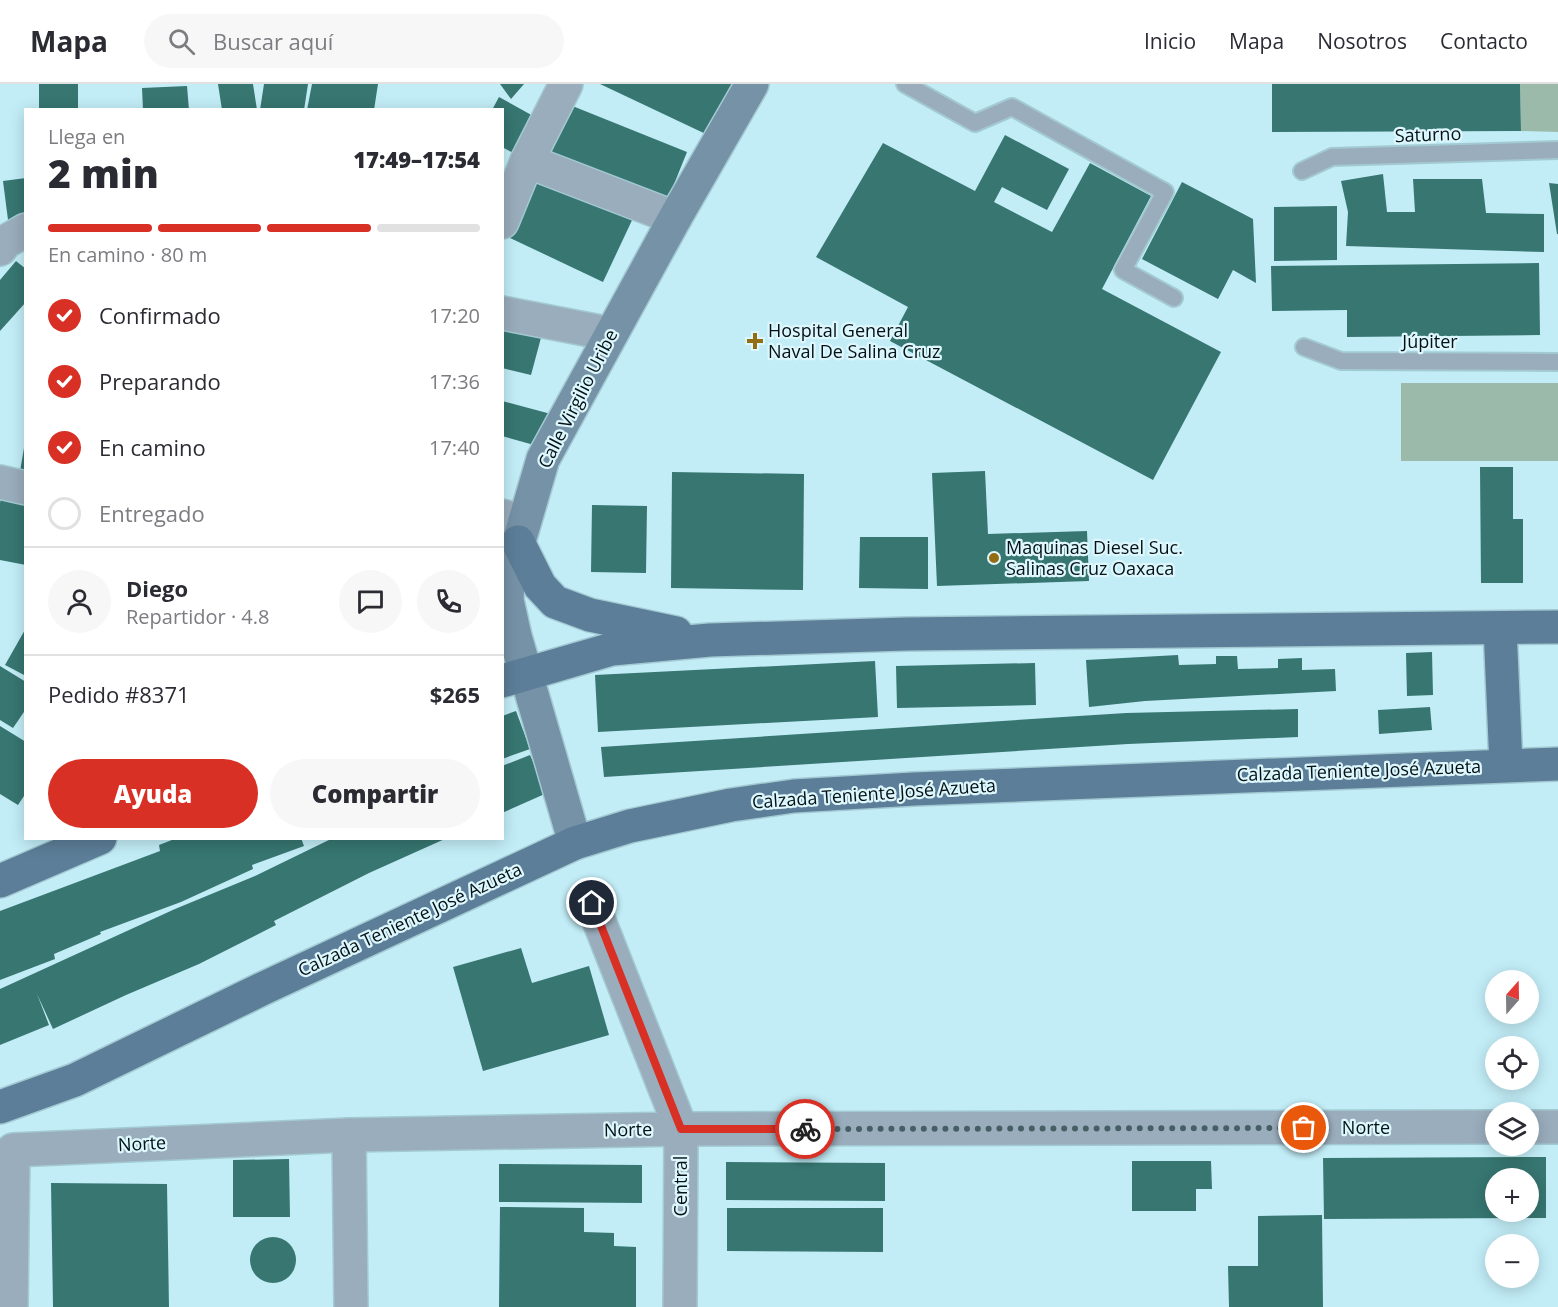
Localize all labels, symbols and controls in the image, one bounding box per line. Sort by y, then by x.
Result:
search box [144,14,564,68]
text: Mapa [30,22,108,60]
icon: search [165,25,198,58]
text: Buscar aquí [213,26,333,56]
text: Inicio [1144,27,1196,55]
text: Mapa [1229,27,1284,55]
text: Nosotros [1317,27,1407,55]
text: Contacto [1440,27,1528,55]
street label: Saturno [1394,121,1462,147]
text: Llega en [48,123,125,150]
text: 17:49–17:54 [353,144,480,174]
text: 2 min [48,146,159,199]
text: En camino · 80 m [48,241,207,268]
icon: check [48,299,81,332]
text: Confirmado [99,300,221,330]
text: 17:20 [429,302,480,329]
place label: Hospital General Naval De Salina Cruz [768,318,940,363]
street label: Calle Virgilio Uribe [532,325,623,472]
street label: Júpiter [1400,329,1458,353]
marker: Hospital General Naval De Salina Cruz [746,332,764,350]
icon: check [48,365,81,398]
text: Preparando [99,366,221,396]
text: 17:36 [429,368,480,395]
icon: check [48,431,81,464]
text: En camino [99,432,206,462]
text: 17:40 [429,434,480,461]
text: Entregado [99,498,205,528]
place label: Maquinas Diesel Suc. Salinas Cruz Oaxaca [1006,535,1183,580]
marker: Maquinas Diesel Suc. Salinas Cruz Oaxaca [987,551,1001,565]
button: person [48,570,111,633]
button: chat [339,570,402,633]
button: phone [417,570,480,633]
text: Diego [126,573,188,603]
text: Repartidor · 4.8 [126,603,270,630]
text: Pedido #8371 [48,679,190,709]
text: $265 [430,679,480,709]
street label: Calzada Teniente José Azueta [1236,754,1481,786]
button: Ayuda [48,759,258,828]
button: Compartir [270,759,480,828]
street label: Calzada Teniente José Azueta [751,773,997,813]
street label: Calzada Teniente José Azueta [294,857,525,982]
pin [566,877,617,928]
icon: home [575,886,608,919]
north arrow [1485,970,1539,1024]
map controls [1485,970,1539,1288]
button: locate [1485,1036,1539,1090]
courier [775,1099,835,1159]
pin [1278,1102,1329,1153]
button: layers [1485,1102,1539,1156]
icon: bag [1287,1111,1320,1144]
icon: bike [789,1113,822,1146]
street label: Norte [1342,1115,1390,1139]
street label: Norte [604,1117,652,1141]
street label: Norte [117,1130,167,1156]
street label: Central [668,1156,692,1216]
button: + [1485,1168,1539,1222]
button: − [1485,1234,1539,1288]

